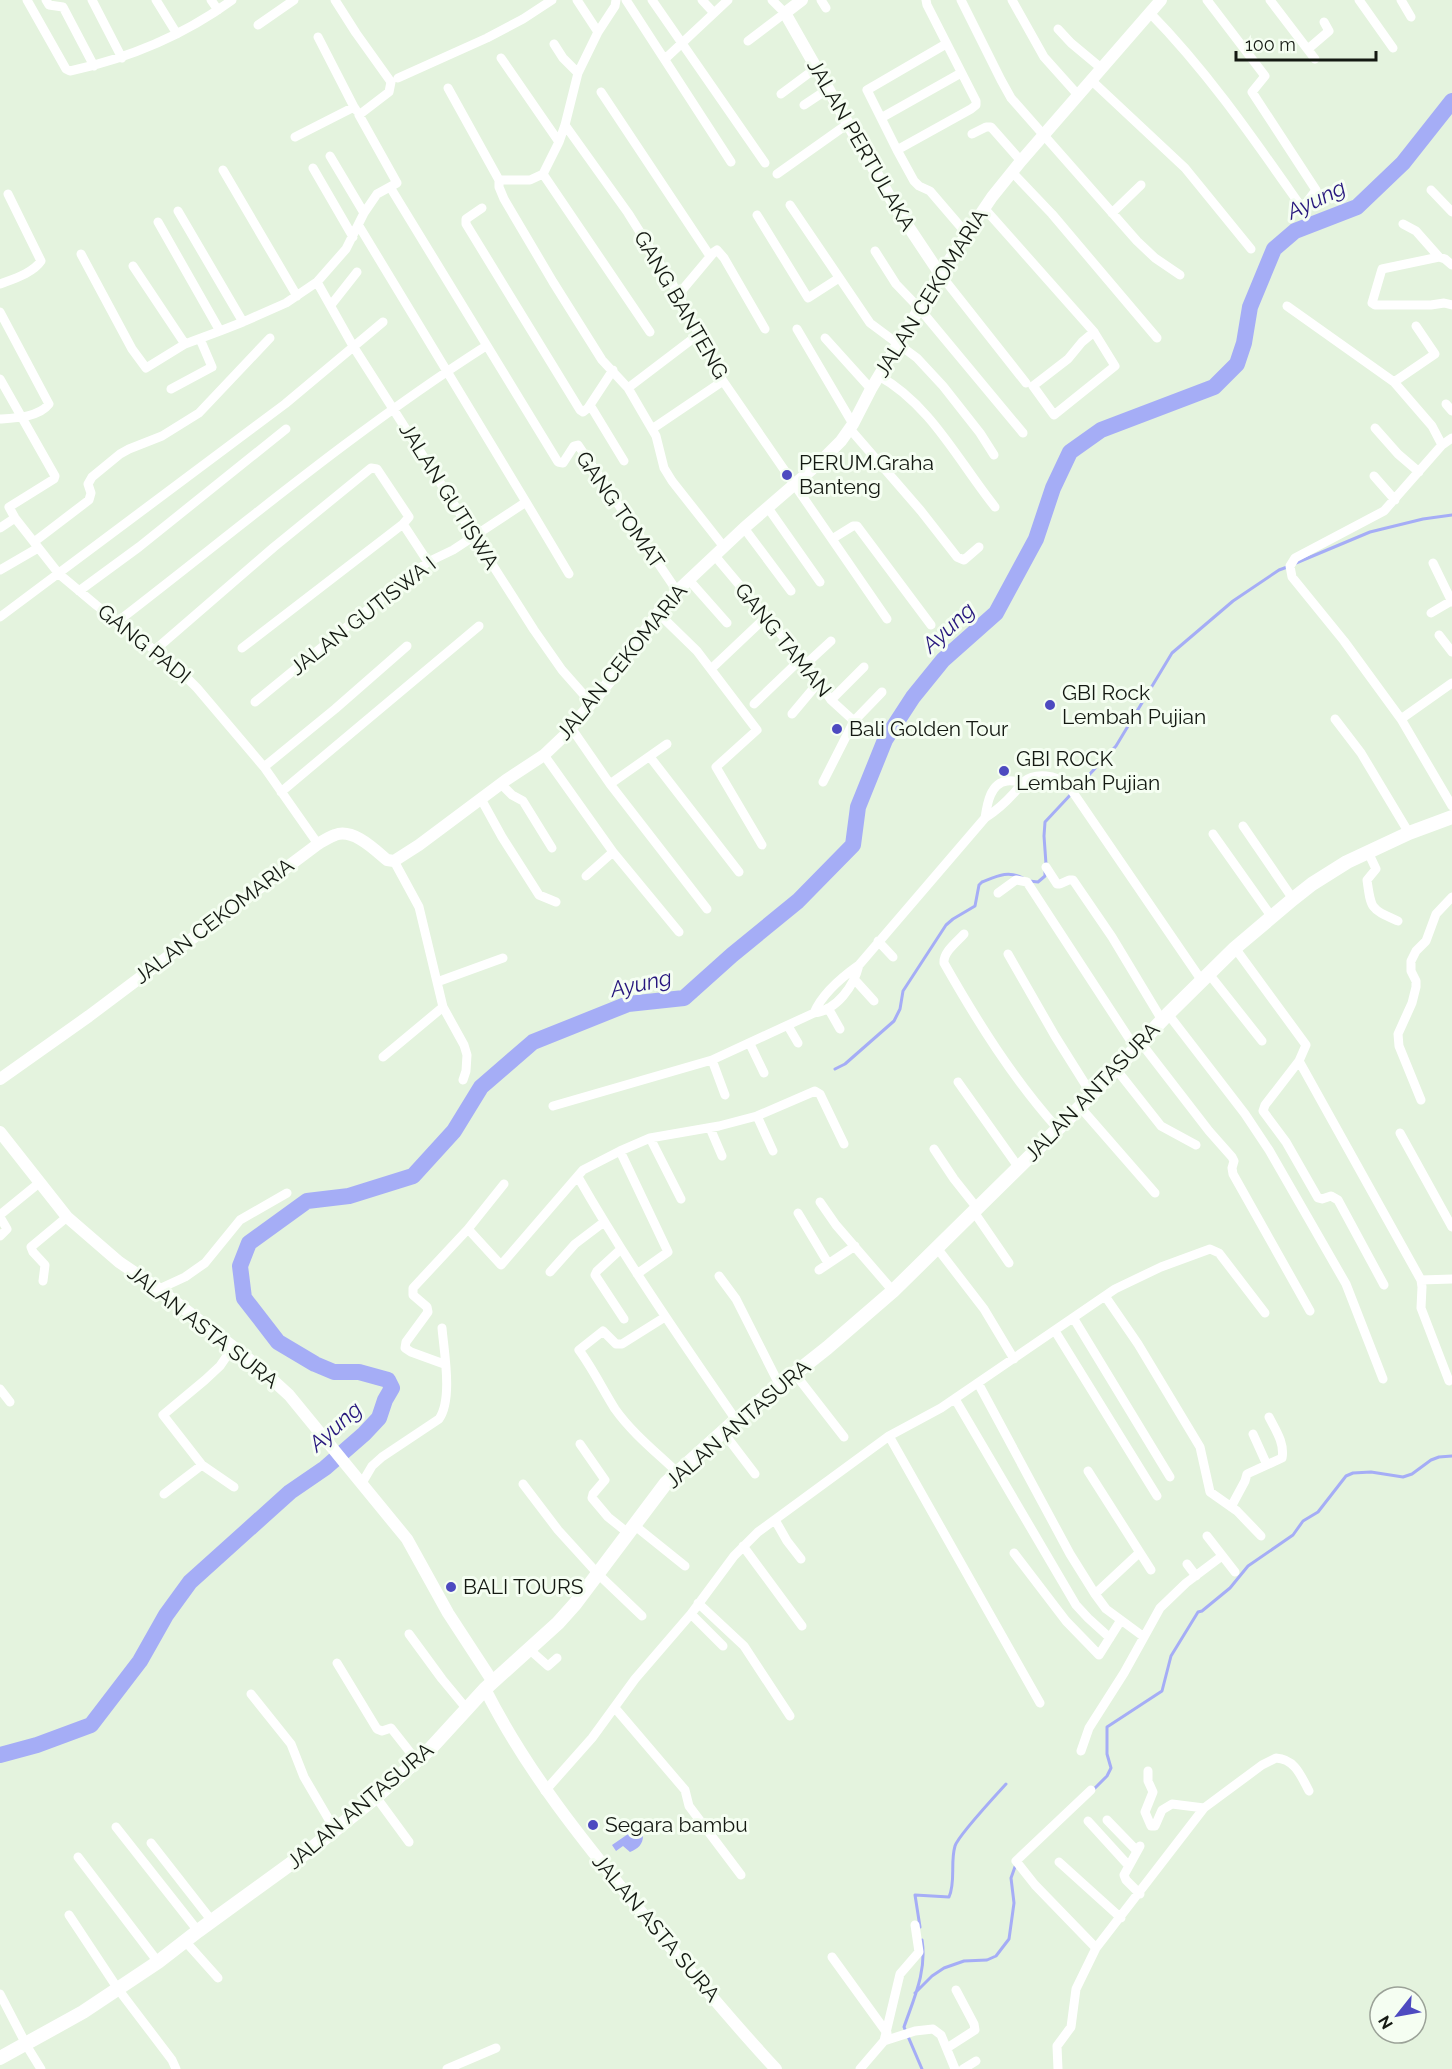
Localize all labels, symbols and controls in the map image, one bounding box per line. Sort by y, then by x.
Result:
scale bar [1236,24,1376,62]
text: 100 m [1245,34,1296,55]
street label: JALAN PERTULAKA [802,54,921,235]
water label: Ayung [1281,174,1350,225]
street label: JALAN CEKOMARIA [869,204,992,381]
street label: GANG BANTENG [629,226,734,383]
street label: JALAN GUTISWA [394,418,505,574]
street label: GANG TOMAT [571,446,670,573]
place label: PERUM.Graha Banteng [799,450,934,499]
marker: PERUM.Graha Banteng [780,468,794,482]
street label: JALAN GUTISWA I [285,551,441,680]
street label: GANG TAMAN [730,578,837,702]
street label: JALAN CEKOMARIA [551,579,692,745]
water label: Ayung [916,596,980,658]
street label: GANG PADI [93,599,196,689]
place label: GBI Rock Lembah Pujian [1062,680,1206,729]
marker: GBI Rock Lembah Pujian [1043,698,1057,712]
place label: Bali Golden Tour [849,716,1009,741]
marker: Bali Golden Tour [830,722,844,736]
place label: GBI ROCK Lembah Pujian [1016,746,1160,795]
marker: GBI ROCK Lembah Pujian [997,764,1011,778]
street label: JALAN CEKOMARIA [129,852,298,989]
water label: Ayung [607,964,674,1002]
street label: JALAN ANTASURA [1019,1017,1164,1166]
street label: JALAN ASTA SURA [123,1260,284,1393]
street label: JALAN ANTASURA [660,1354,815,1493]
water label: Ayung [302,1396,367,1457]
place label: BALI TOURS [463,1574,584,1599]
marker: BALI TOURS [444,1580,458,1594]
street label: JALAN ANTASURA [281,1737,438,1874]
place label: Segara bambu [605,1812,748,1837]
marker: Segara bambu [586,1818,600,1832]
street label: JALAN ASTA SURA [587,1849,725,2006]
north arrow [1368,1985,1428,2045]
text: N [1374,2012,1397,2033]

